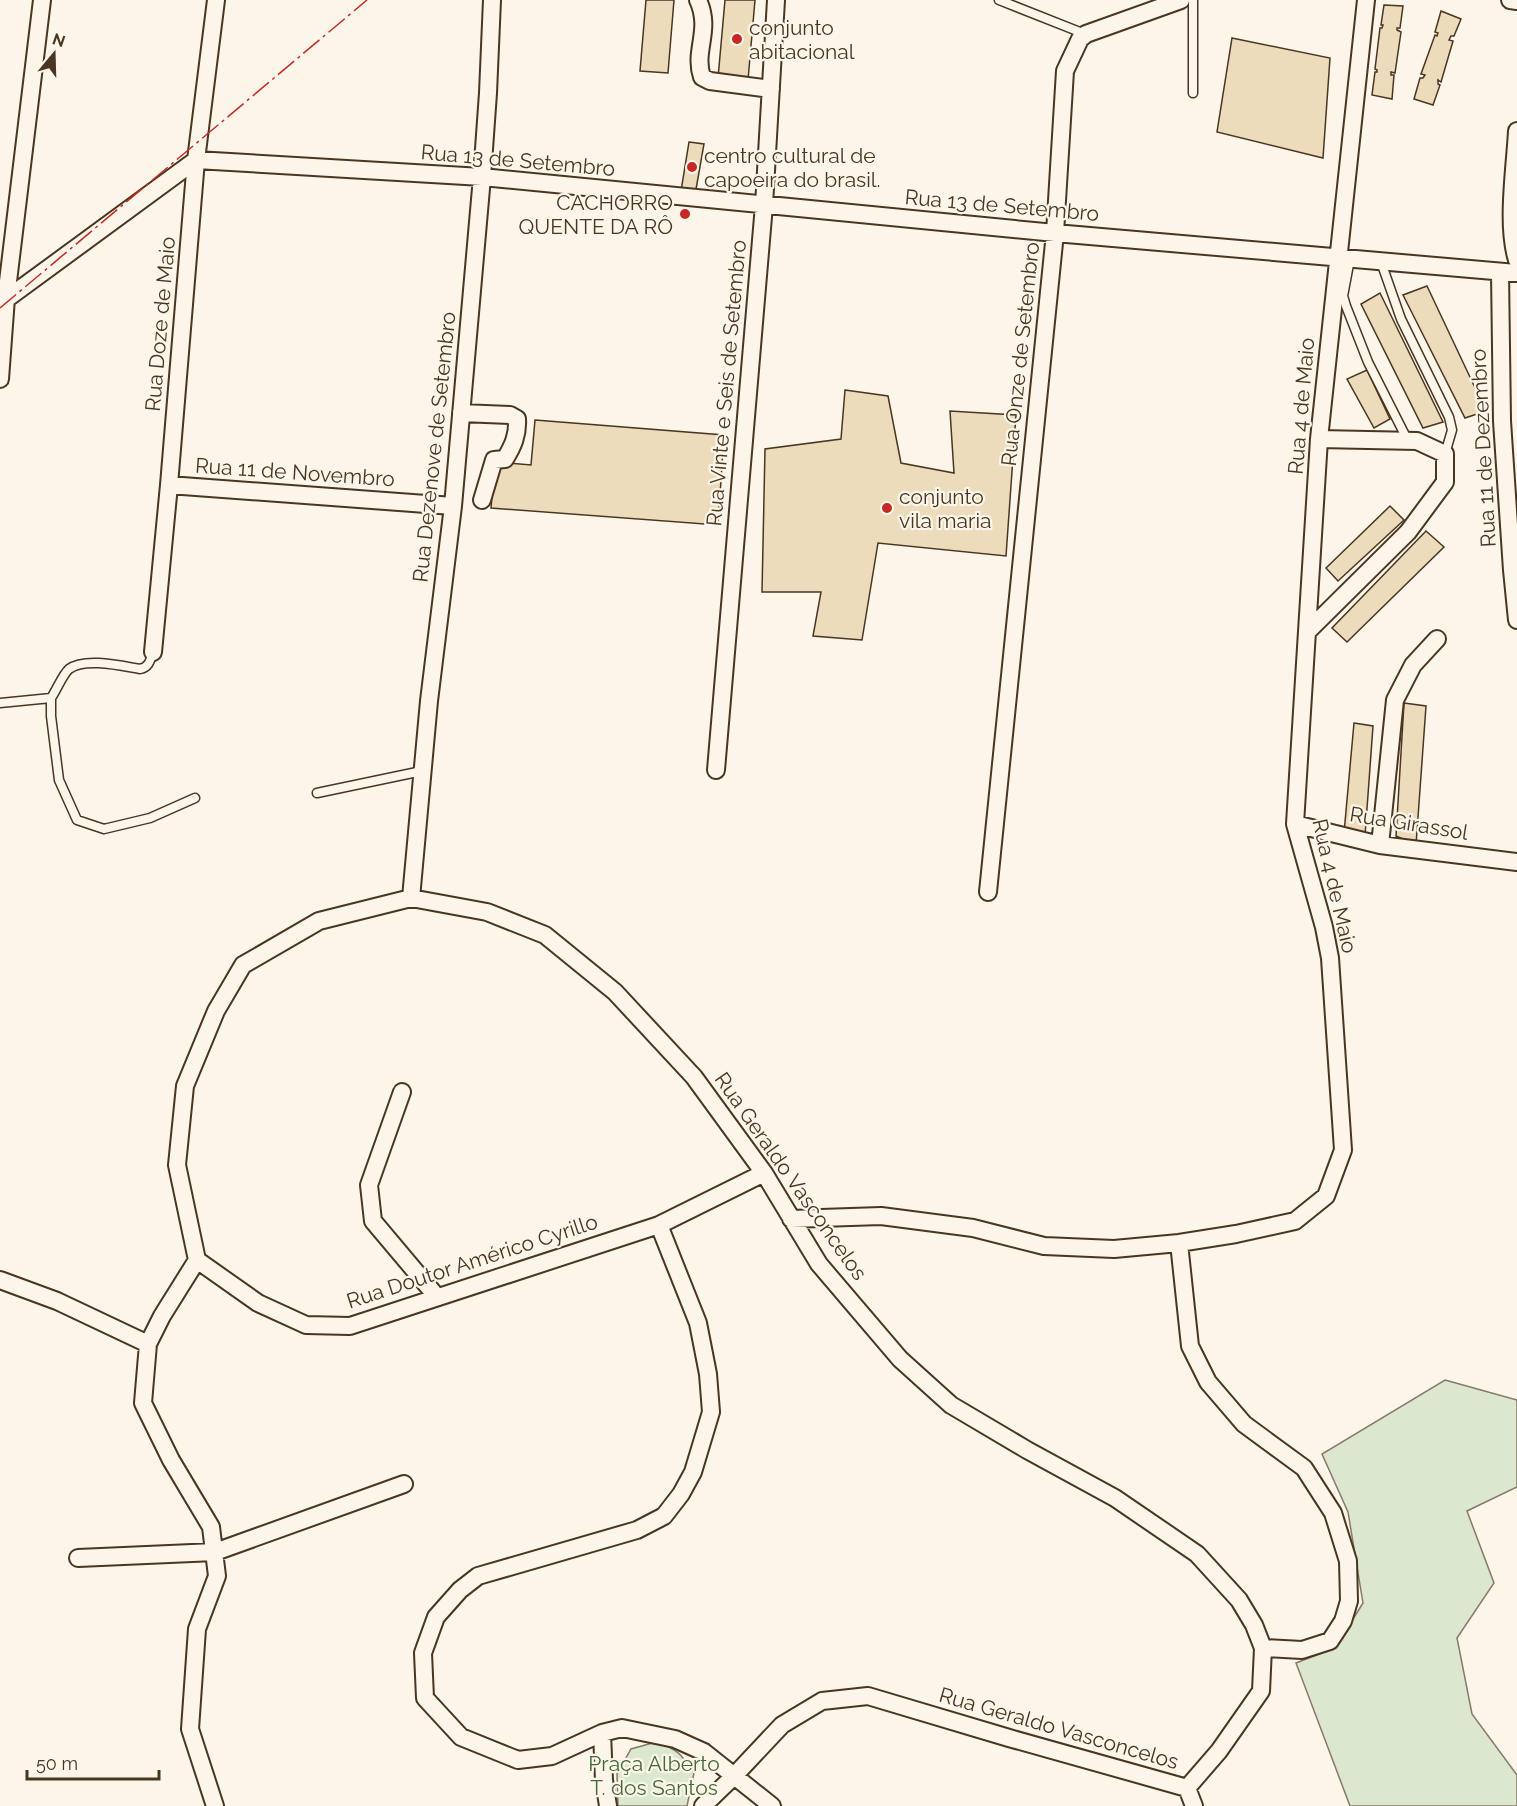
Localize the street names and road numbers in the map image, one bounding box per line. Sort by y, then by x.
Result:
street label: Rua 13 de Setembro [420,139,616,181]
street label: Rua 13 de Setembro [904,184,1100,226]
street label: Rua Doze de Maio [140,236,180,412]
street label: Rua Vinte e Seis de Setembro [701,239,751,527]
street label: Rua Onze de Setembro [996,241,1044,467]
street label: Rua Dezenove de Setembro [407,310,461,584]
street label: Rua 4 de Maio [1283,337,1319,475]
street label: Rua 11 de Dezembro [1465,348,1501,548]
street label: Rua 11 de Novembro [194,453,396,491]
street label: Rua Girassol [1348,801,1470,845]
street label: Rua 4 de Maio [1307,816,1363,956]
street label: Rua Geraldo Vasconcelos [710,1067,872,1285]
street label: Rua Doutor Américo Cyrillo [343,1209,601,1313]
street label: Rua Geraldo Vasconcelos [936,1682,1182,1774]

